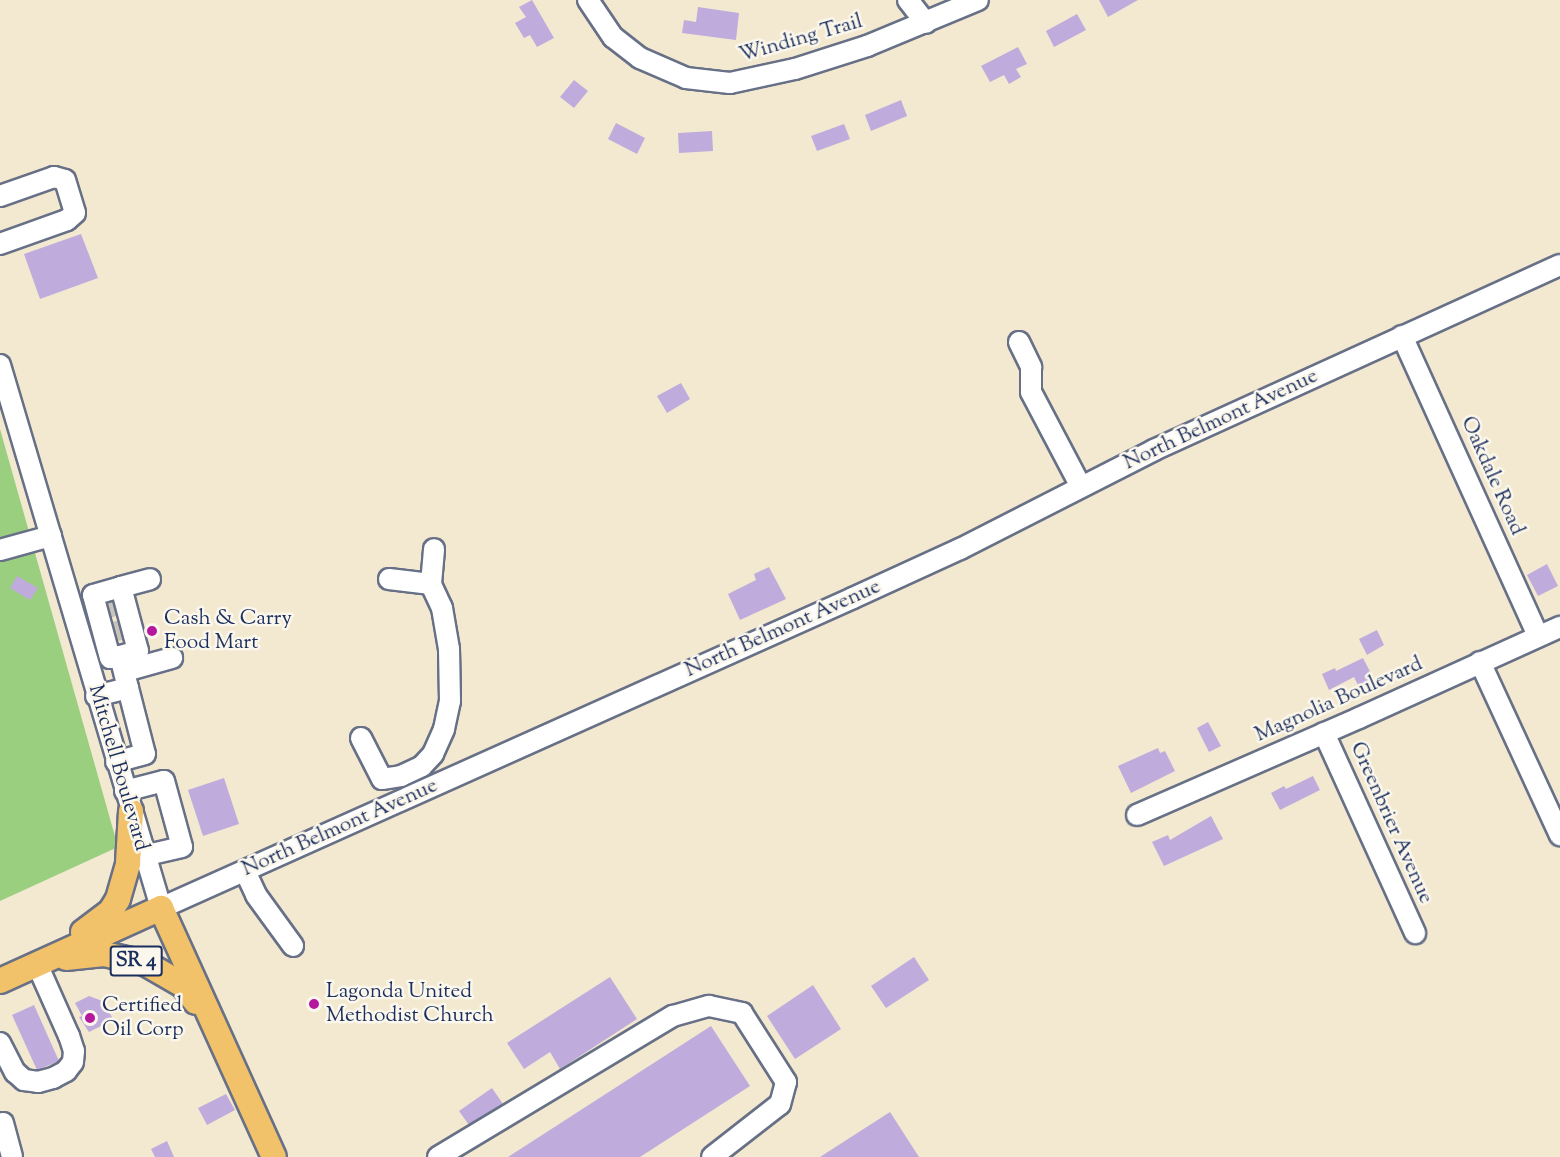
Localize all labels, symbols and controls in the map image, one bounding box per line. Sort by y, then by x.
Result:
street label: Winding Trail [736,9,866,69]
street label: North Belmont Avenue [1120,364,1322,476]
street label: Oakdale Road [1455,413,1529,539]
street label: North Belmont Avenue [681,575,885,683]
place label: Cash & Carry Food Mart [164,606,292,656]
marker: Cash & Carry Food Mart [145,624,159,638]
street label: Magnolia Boulevard [1251,652,1427,748]
street label: Mitchell Boulevard [82,682,154,854]
street label: Greenbrier Avenue [1344,738,1438,908]
street label: North Belmont Avenue [238,774,442,882]
road number: SR 4 [109,944,163,978]
place label: Lagonda United Methodist Church [326,979,494,1029]
place label: Certified Oil Corp [102,993,184,1043]
marker: Lagonda United Methodist Church [307,997,321,1011]
marker: Certified Oil Corp [83,1011,97,1025]

